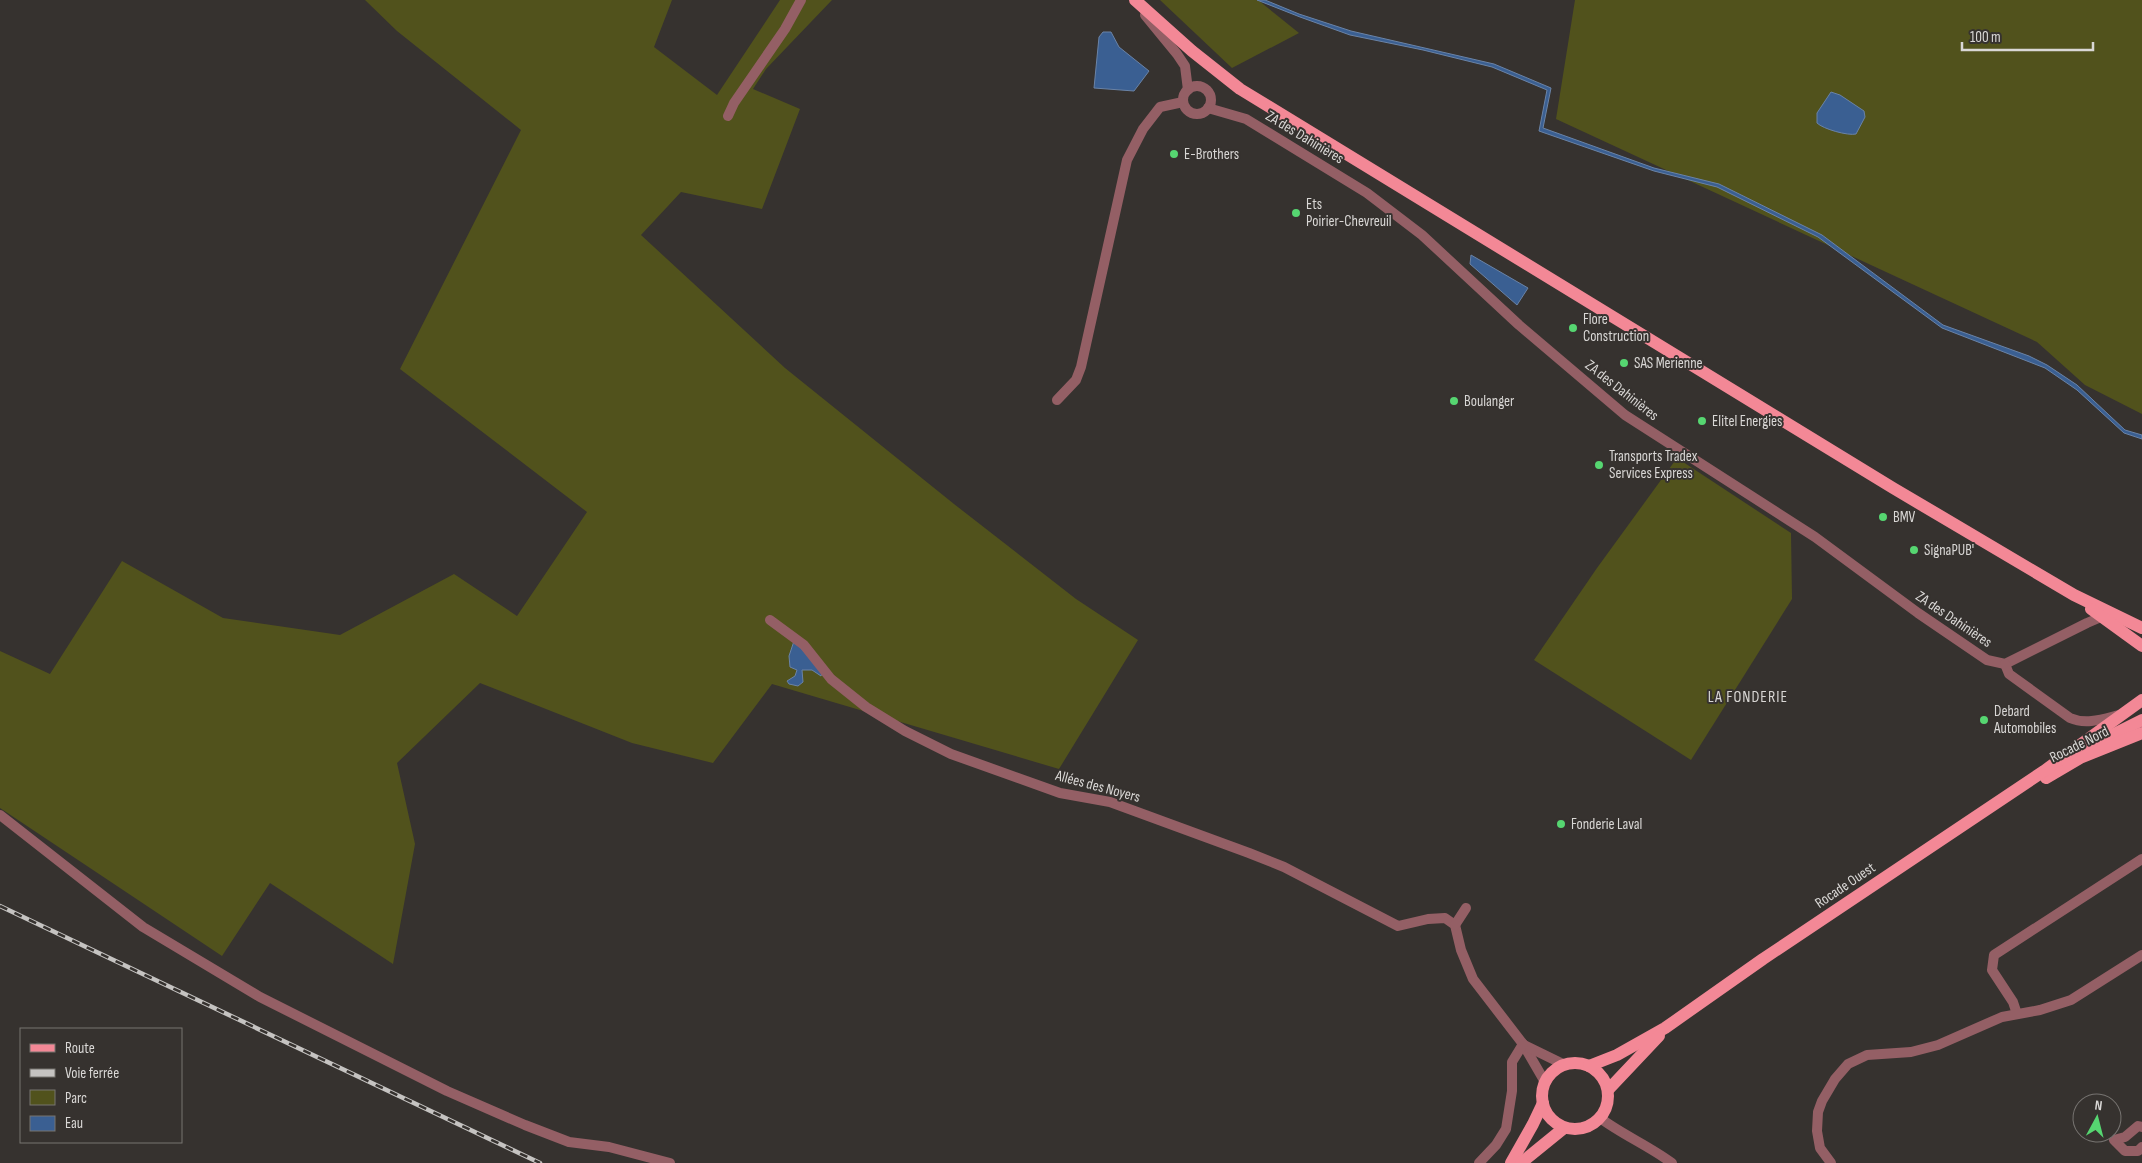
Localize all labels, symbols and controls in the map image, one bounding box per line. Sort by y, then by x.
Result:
scale bar [1962,20,2093,52]
text: 100 m [1970,28,2001,47]
street label: ZA des Dahinières [1262,107,1347,168]
place label: E-Brothers [1184,145,1239,164]
marker: E-Brothers [1168,148,1180,160]
place label: Ets Poirier-Chevreuil [1306,195,1392,231]
marker: Ets Poirier-Chevreuil [1290,207,1302,219]
place label: Flore Construction [1583,310,1649,346]
marker: Flore Construction [1567,322,1579,334]
place label: SAS Merienne [1634,354,1703,373]
street label: ZA des Dahinières [1581,356,1662,425]
marker: SAS Merienne [1618,357,1630,369]
place label: Boulanger [1464,392,1515,411]
marker: Boulanger [1448,395,1460,407]
place label: Elitel Energies [1712,412,1782,431]
marker: Elitel Energies [1696,415,1708,427]
place label: Transports Tradex Services Express [1609,447,1698,483]
marker: Transports Tradex Services Express [1593,459,1605,471]
place label: BMV [1893,508,1916,527]
marker: BMV [1877,511,1889,523]
place label: SignaPUB' [1924,541,1974,560]
marker: SignaPUB' [1908,544,1920,556]
street label: ZA des Dahinières [1912,587,1996,652]
district label: LA FONDERIE [1708,688,1788,707]
place label: Debard Automobiles [1993,702,2056,738]
marker: Debard Automobiles [1978,714,1990,726]
street label: Rocade Nord [2047,722,2112,767]
street label: Allées des Noyers [1052,766,1142,807]
place label: Fonderie Laval [1571,815,1642,834]
marker: Fonderie Laval [1555,818,1567,830]
street label: Rocade Ouest [1811,858,1879,913]
legend [20,1028,182,1143]
text: Route [65,1039,95,1058]
text: Voie ferrée [65,1064,119,1083]
text: Parc [65,1089,87,1108]
north arrow [2072,1093,2122,1143]
text: N [2094,1097,2103,1114]
text: Eau [65,1114,83,1133]

